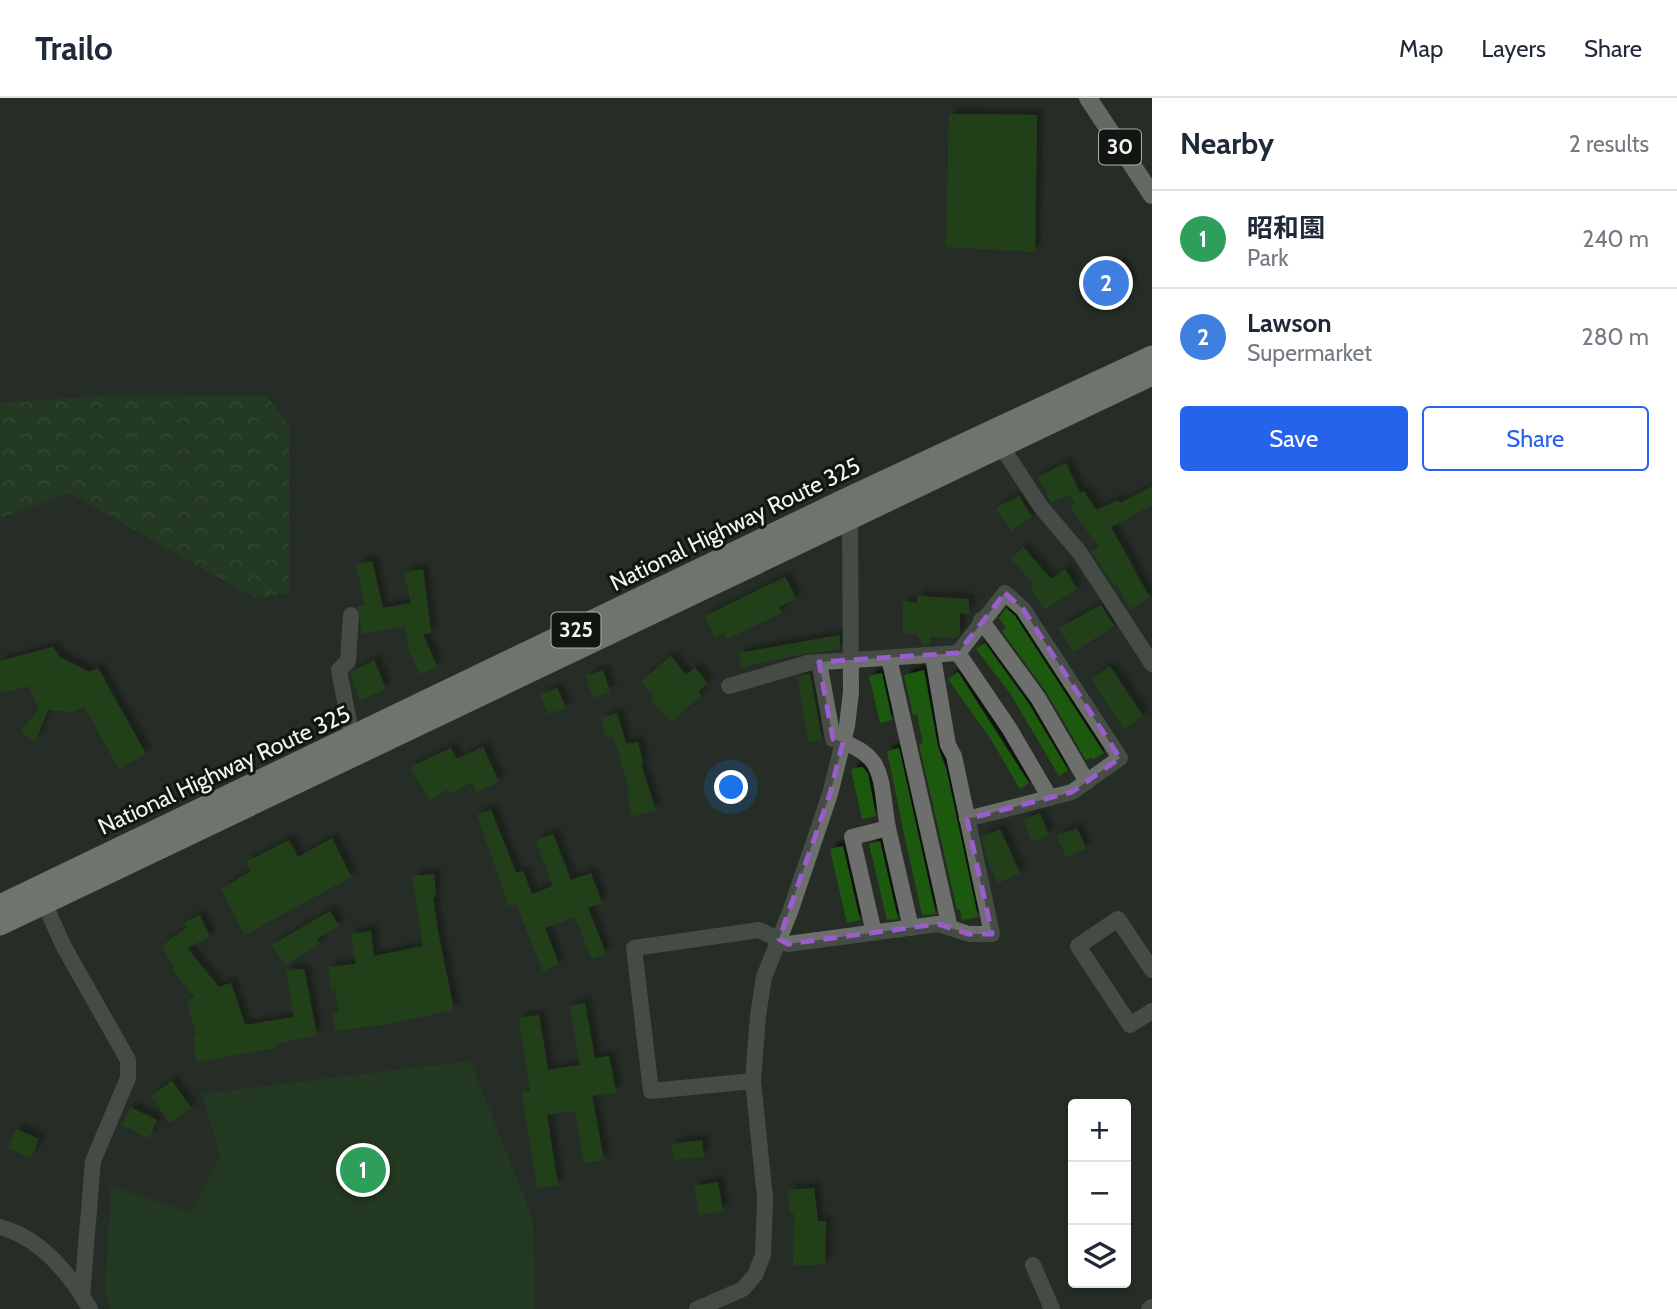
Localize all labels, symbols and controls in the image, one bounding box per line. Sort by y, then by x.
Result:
text: Trailo [35,28,113,68]
text: Map [1399,34,1443,63]
text: Layers [1481,34,1546,63]
text: Share [1584,34,1642,63]
text: Nearby [1180,125,1274,162]
road number: 30 [1099,130,1141,164]
text: 2 results [1569,130,1649,158]
text: 昭和園 [1247,212,1325,244]
text: 1 [1199,225,1207,253]
text: 240 m [1582,225,1649,253]
text: Park [1247,244,1288,272]
pin: 2 [1083,257,1129,309]
text: Lawson [1247,307,1332,339]
text: 2 [1197,323,1209,351]
text: 280 m [1582,323,1649,351]
text: Supermarket [1247,339,1372,367]
button: Save [1180,406,1408,471]
button: Share [1422,406,1649,471]
street label: National Highway Route 325 [605,451,865,597]
road number: 325 [552,612,600,648]
street label: National Highway Route 325 [94,699,354,841]
your location [714,770,748,804]
map controls [1068,1099,1131,1288]
button: + [1068,1099,1131,1162]
pin: 1 [340,1144,386,1196]
button: − [1068,1162,1131,1225]
button: layers [1068,1225,1131,1288]

